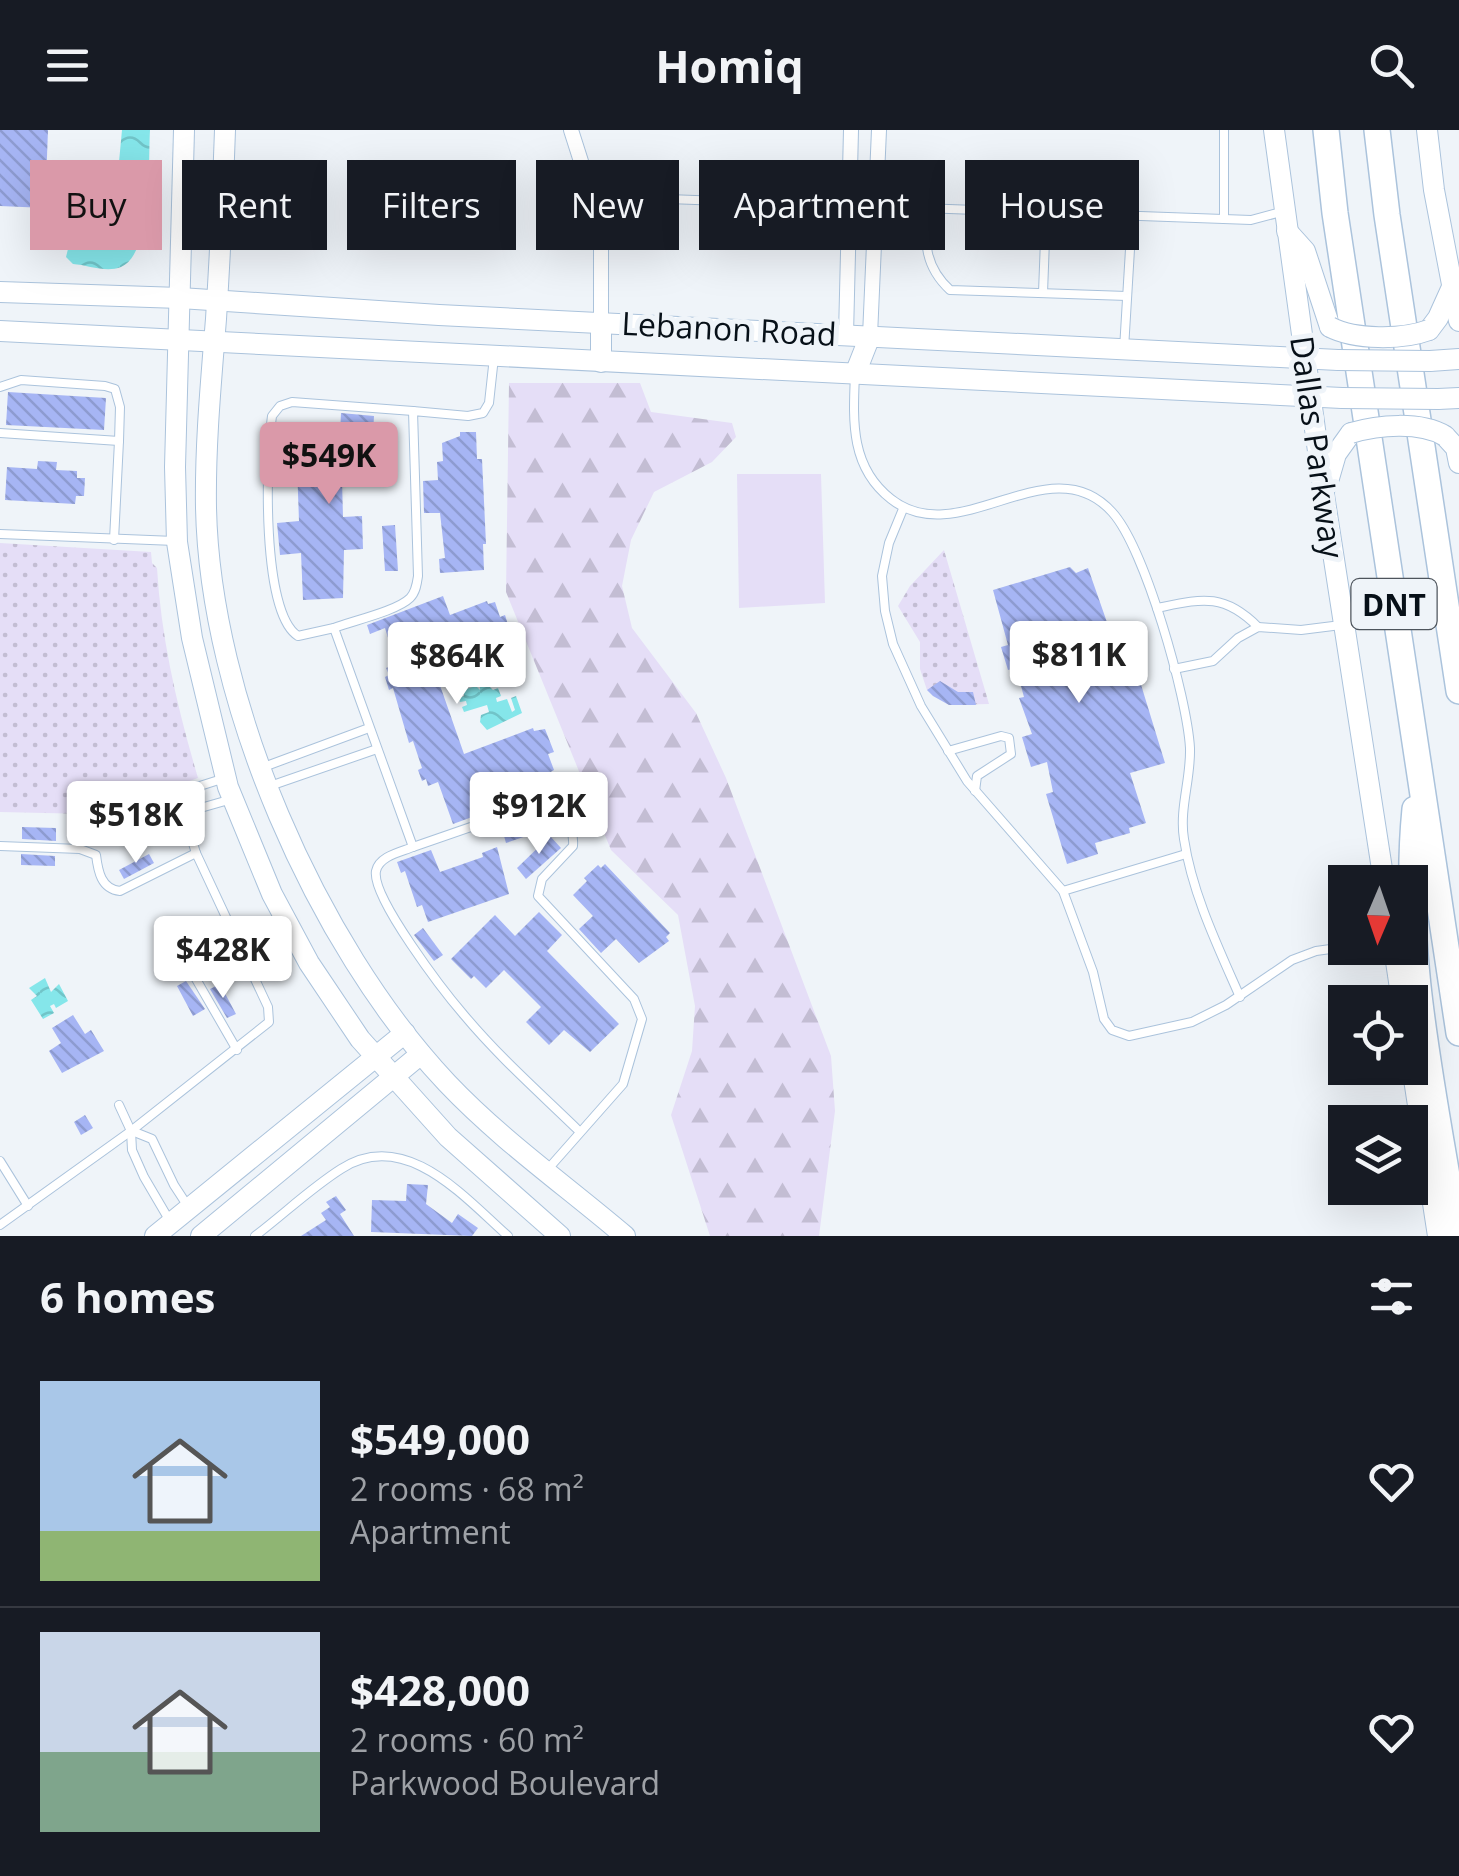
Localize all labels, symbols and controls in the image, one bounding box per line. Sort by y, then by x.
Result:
text: Homiq [655,35,804,96]
icon: menu [40,38,95,93]
icon: search [1364,38,1419,93]
chip: Buy [30,160,162,250]
chip: Rent [182,160,327,250]
chip: Filters [347,160,516,250]
chip: New [536,160,679,250]
chip: Apartment [699,160,945,250]
chip: House [965,160,1139,250]
street label: Lebanon Road [620,301,838,355]
street label: Dallas Parkway [1281,333,1355,562]
pin: $549K [259,422,399,507]
text: $549K [282,433,376,476]
road number: DNT [1352,579,1436,629]
pin: $811K [1009,621,1149,706]
pin: $864K [387,622,527,707]
text: $811K [1032,632,1126,675]
text: $864K [410,633,504,676]
pin: $912K [469,772,609,857]
pin: $518K [66,781,206,866]
text: $912K [492,783,586,826]
text: $518K [89,792,183,835]
north arrow [1328,865,1428,965]
map controls [1328,865,1428,1205]
pin: $428K [153,916,293,1001]
text: $428K [176,927,270,970]
button: locate [1328,985,1428,1085]
button: layers [1328,1105,1428,1205]
text: 6 homes [40,1268,215,1325]
icon: filters [1364,1269,1419,1324]
text: $549,000 [350,1410,530,1467]
icon: home [120,1421,240,1541]
icon: heart [1364,1454,1419,1509]
text: 2 rooms · 68 m² [350,1467,584,1510]
text: Apartment [350,1510,511,1553]
text: $428,000 [350,1661,530,1718]
icon: home [120,1672,240,1792]
icon: heart [1364,1705,1419,1760]
text: 2 rooms · 60 m² [350,1718,584,1761]
text: Parkwood Boulevard [350,1761,660,1804]

